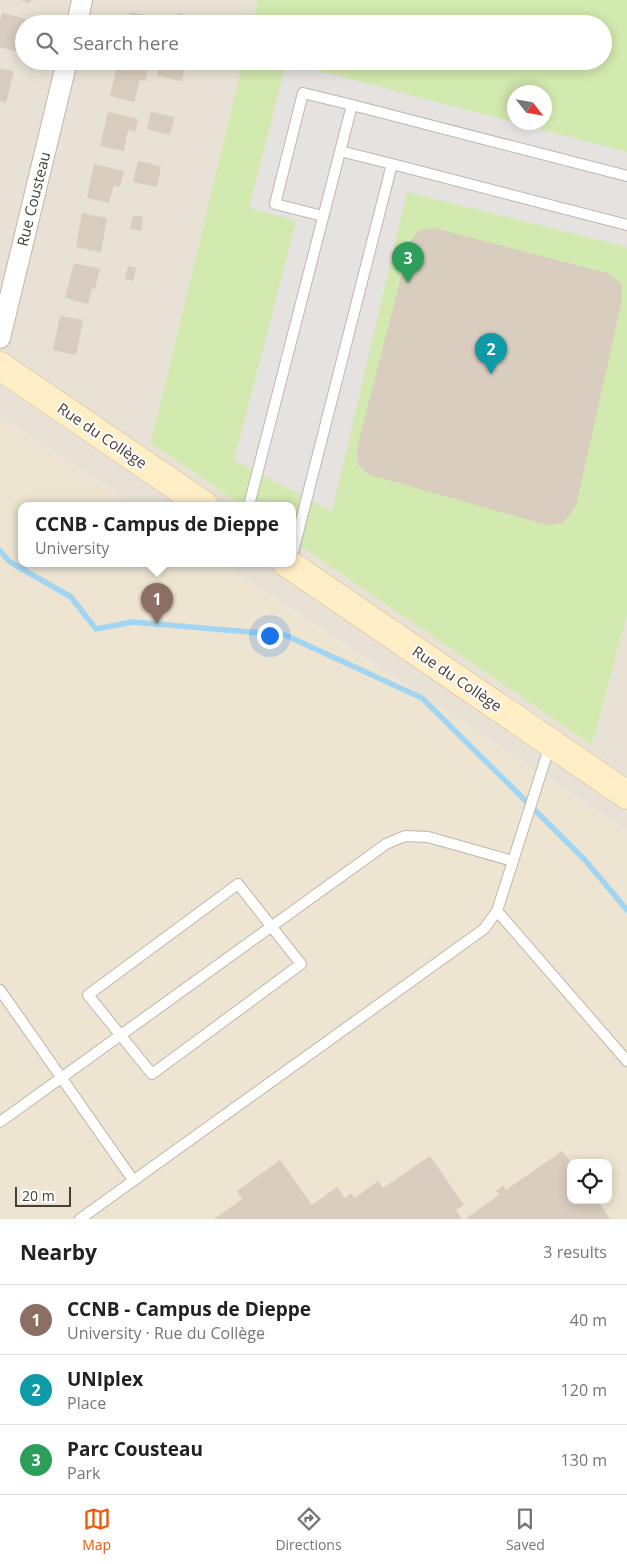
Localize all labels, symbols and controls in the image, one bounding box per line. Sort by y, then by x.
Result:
search box [15,15,612,70]
icon: search [33,29,61,57]
text: Search here [73,30,179,56]
north arrow [507,85,552,130]
street label: Rue Cousteau [12,149,54,248]
pin: 3 [392,242,424,283]
pin: 2 [475,333,507,374]
street label: Rue du Collège [54,398,151,473]
popup [18,502,296,567]
text: CCNB - Campus de Dieppe [35,511,279,537]
text: University [35,537,109,559]
pin: 1 [141,583,173,624]
your location [257,623,283,649]
street label: Rue du Collège [409,641,506,716]
map controls [567,1159,612,1204]
button: locate [567,1159,612,1204]
scale bar [15,1184,71,1207]
text: 20 m [22,1186,55,1205]
text: Nearby [20,1238,97,1266]
text: 3 results [543,1241,607,1263]
text: CCNB - Campus de Dieppe [67,1296,311,1322]
text: 1 [31,1309,41,1331]
text: 40 m [570,1309,607,1331]
text: University · Rue du Collège [67,1322,265,1344]
text: UNIplex [67,1366,143,1392]
text: 2 [31,1379,41,1401]
text: 120 m [561,1379,607,1401]
text: Place [67,1392,106,1414]
text: Parc Cousteau [67,1436,203,1462]
text: 3 [31,1449,41,1471]
text: 130 m [561,1449,607,1471]
text: Park [67,1462,100,1484]
tab: Map [82,1505,111,1554]
tab: Directions [275,1505,342,1554]
tab: Saved [506,1505,545,1554]

